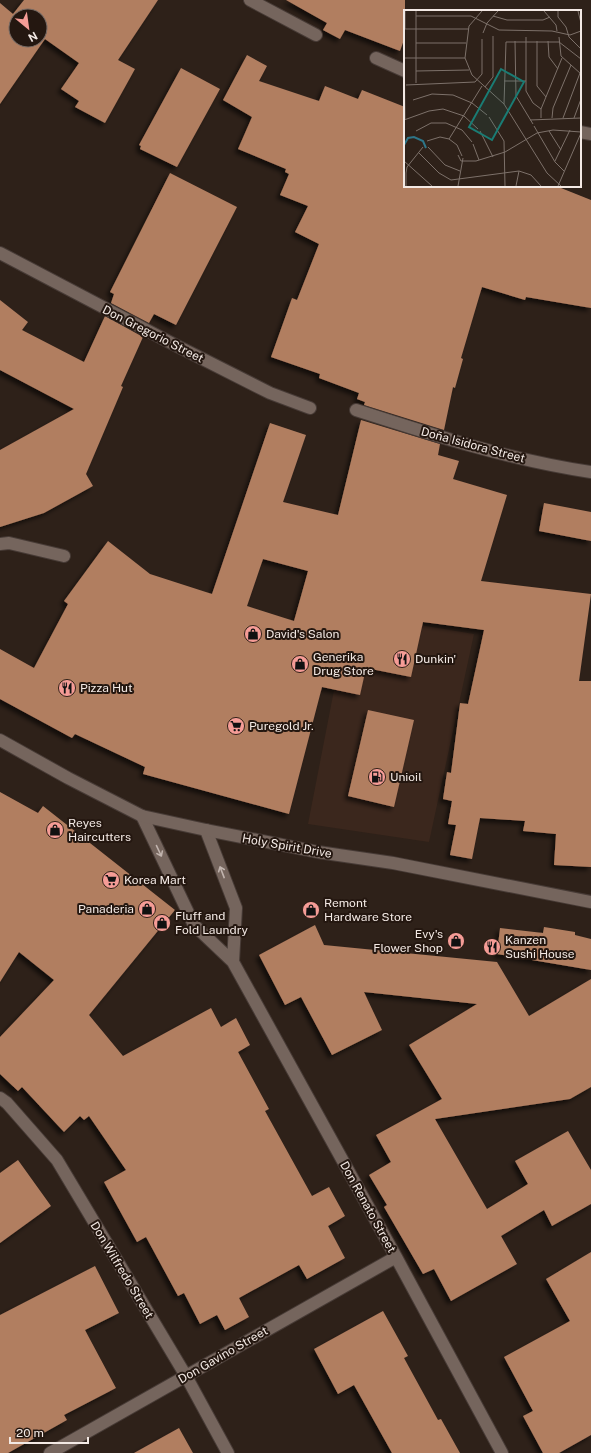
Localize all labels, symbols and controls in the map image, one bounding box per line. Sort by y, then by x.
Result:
north arrow [8,8,48,48]
inset map [404,10,581,187]
text: N [26,29,40,44]
street label: Don Gregorio Street [100,302,206,366]
street label: Doña Isidora Street [419,424,527,466]
shop icon: David's Salon [243,624,263,644]
place label: David's Salon [266,627,340,641]
restaurant icon: Dunkin' [392,649,412,669]
place label: Generika Drug Store [313,650,374,678]
place label: Dunkin' [415,652,456,666]
shop icon: Generika Drug Store [290,654,310,674]
restaurant icon: Pizza Hut [57,678,77,698]
place label: Pizza Hut [80,681,133,695]
supermarket icon: Puregold Jr. [226,716,246,736]
place label: Puregold Jr. [249,719,314,733]
fuel station icon: Unioil [367,767,387,787]
place label: Unioil [390,770,422,784]
place label: Reyes Haircutters [68,816,131,844]
shop icon: Reyes Haircutters [45,820,65,840]
street label: Holy Spirit Drive [241,831,333,861]
one-way arrow [156,845,163,857]
one-way arrow [217,866,225,878]
supermarket icon: Korea Mart [101,870,121,890]
place label: Korea Mart [124,873,186,887]
place label: Remont Hardware Store [324,896,412,924]
shop icon: Panaderia [137,899,157,919]
shop icon: Remont Hardware Store [301,900,321,920]
place label: Panaderia [78,902,134,916]
place label: Fluff and Fold Laundry [175,909,249,937]
shop icon: Fluff and Fold Laundry [152,913,172,933]
place label: Evy's Flower Shop [373,927,443,955]
shop icon: Evy's Flower Shop [446,931,466,951]
place label: Kanzen Sushi House [505,933,575,961]
restaurant icon: Kanzen Sushi House [482,937,502,957]
street label: Don Renato Street [337,1159,399,1255]
street label: Don Wilfredo Street [88,1219,157,1321]
street label: Don Gavino Street [176,1324,270,1386]
scale bar [10,1419,88,1445]
text: 20 m [16,1426,44,1440]

